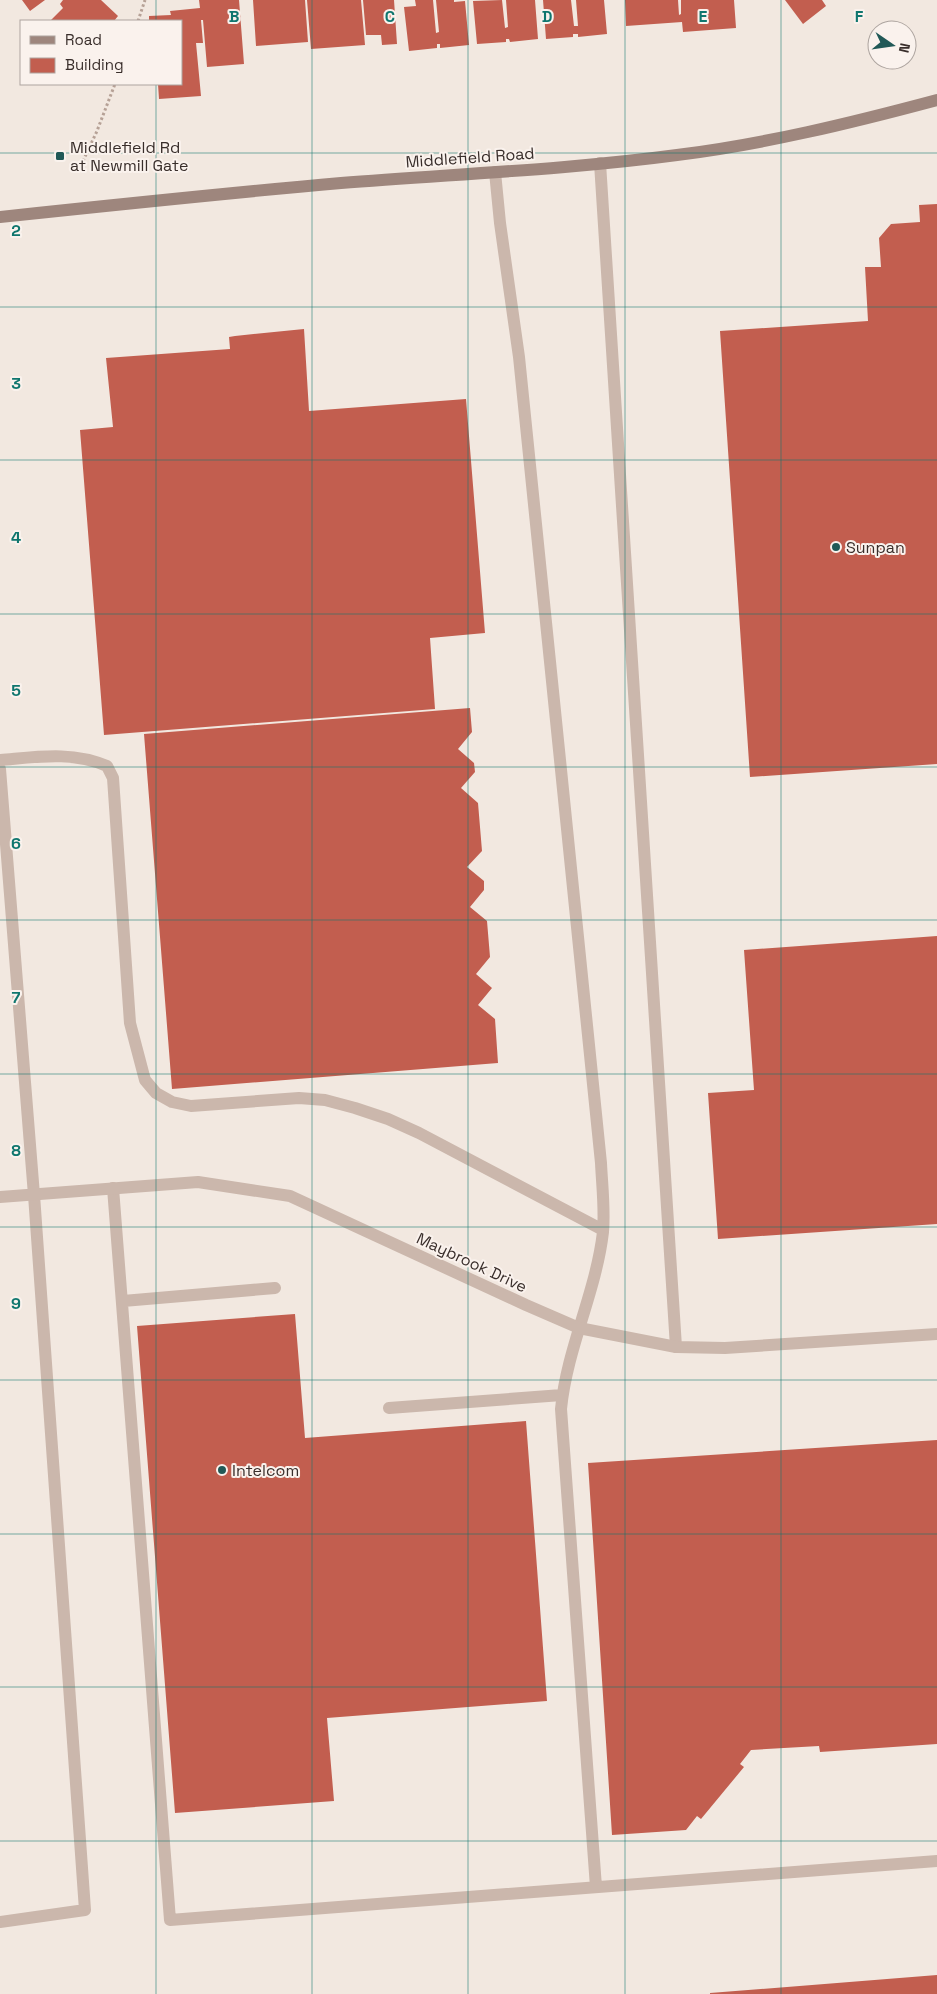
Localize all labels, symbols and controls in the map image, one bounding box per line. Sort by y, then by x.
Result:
text: B [229,6,239,27]
text: C [385,6,395,27]
text: D [542,6,552,27]
text: E [699,6,708,27]
text: F [855,6,864,27]
legend [20,20,182,85]
north arrow [867,20,917,70]
text: Road [65,30,102,49]
text: N [895,41,914,55]
text: Building [65,55,124,74]
place label: Middlefield Rd at Newmill Gate [70,137,188,176]
street label: Middlefield Road [405,143,535,172]
marker: Middlefield Rd at Newmill Gate [54,150,66,162]
text: 2 [11,220,21,241]
text: 3 [11,373,21,394]
text: 4 [11,527,21,548]
place label: Sunpan [846,537,905,558]
marker: Sunpan [830,541,842,553]
text: 5 [11,680,21,701]
text: 6 [11,833,21,854]
text: 7 [12,987,21,1008]
text: 8 [11,1140,21,1161]
street label: Maybrook Drive [413,1228,530,1297]
text: 9 [11,1293,21,1314]
place label: Intelcom [232,1460,299,1481]
marker: Intelcom [216,1464,228,1476]

